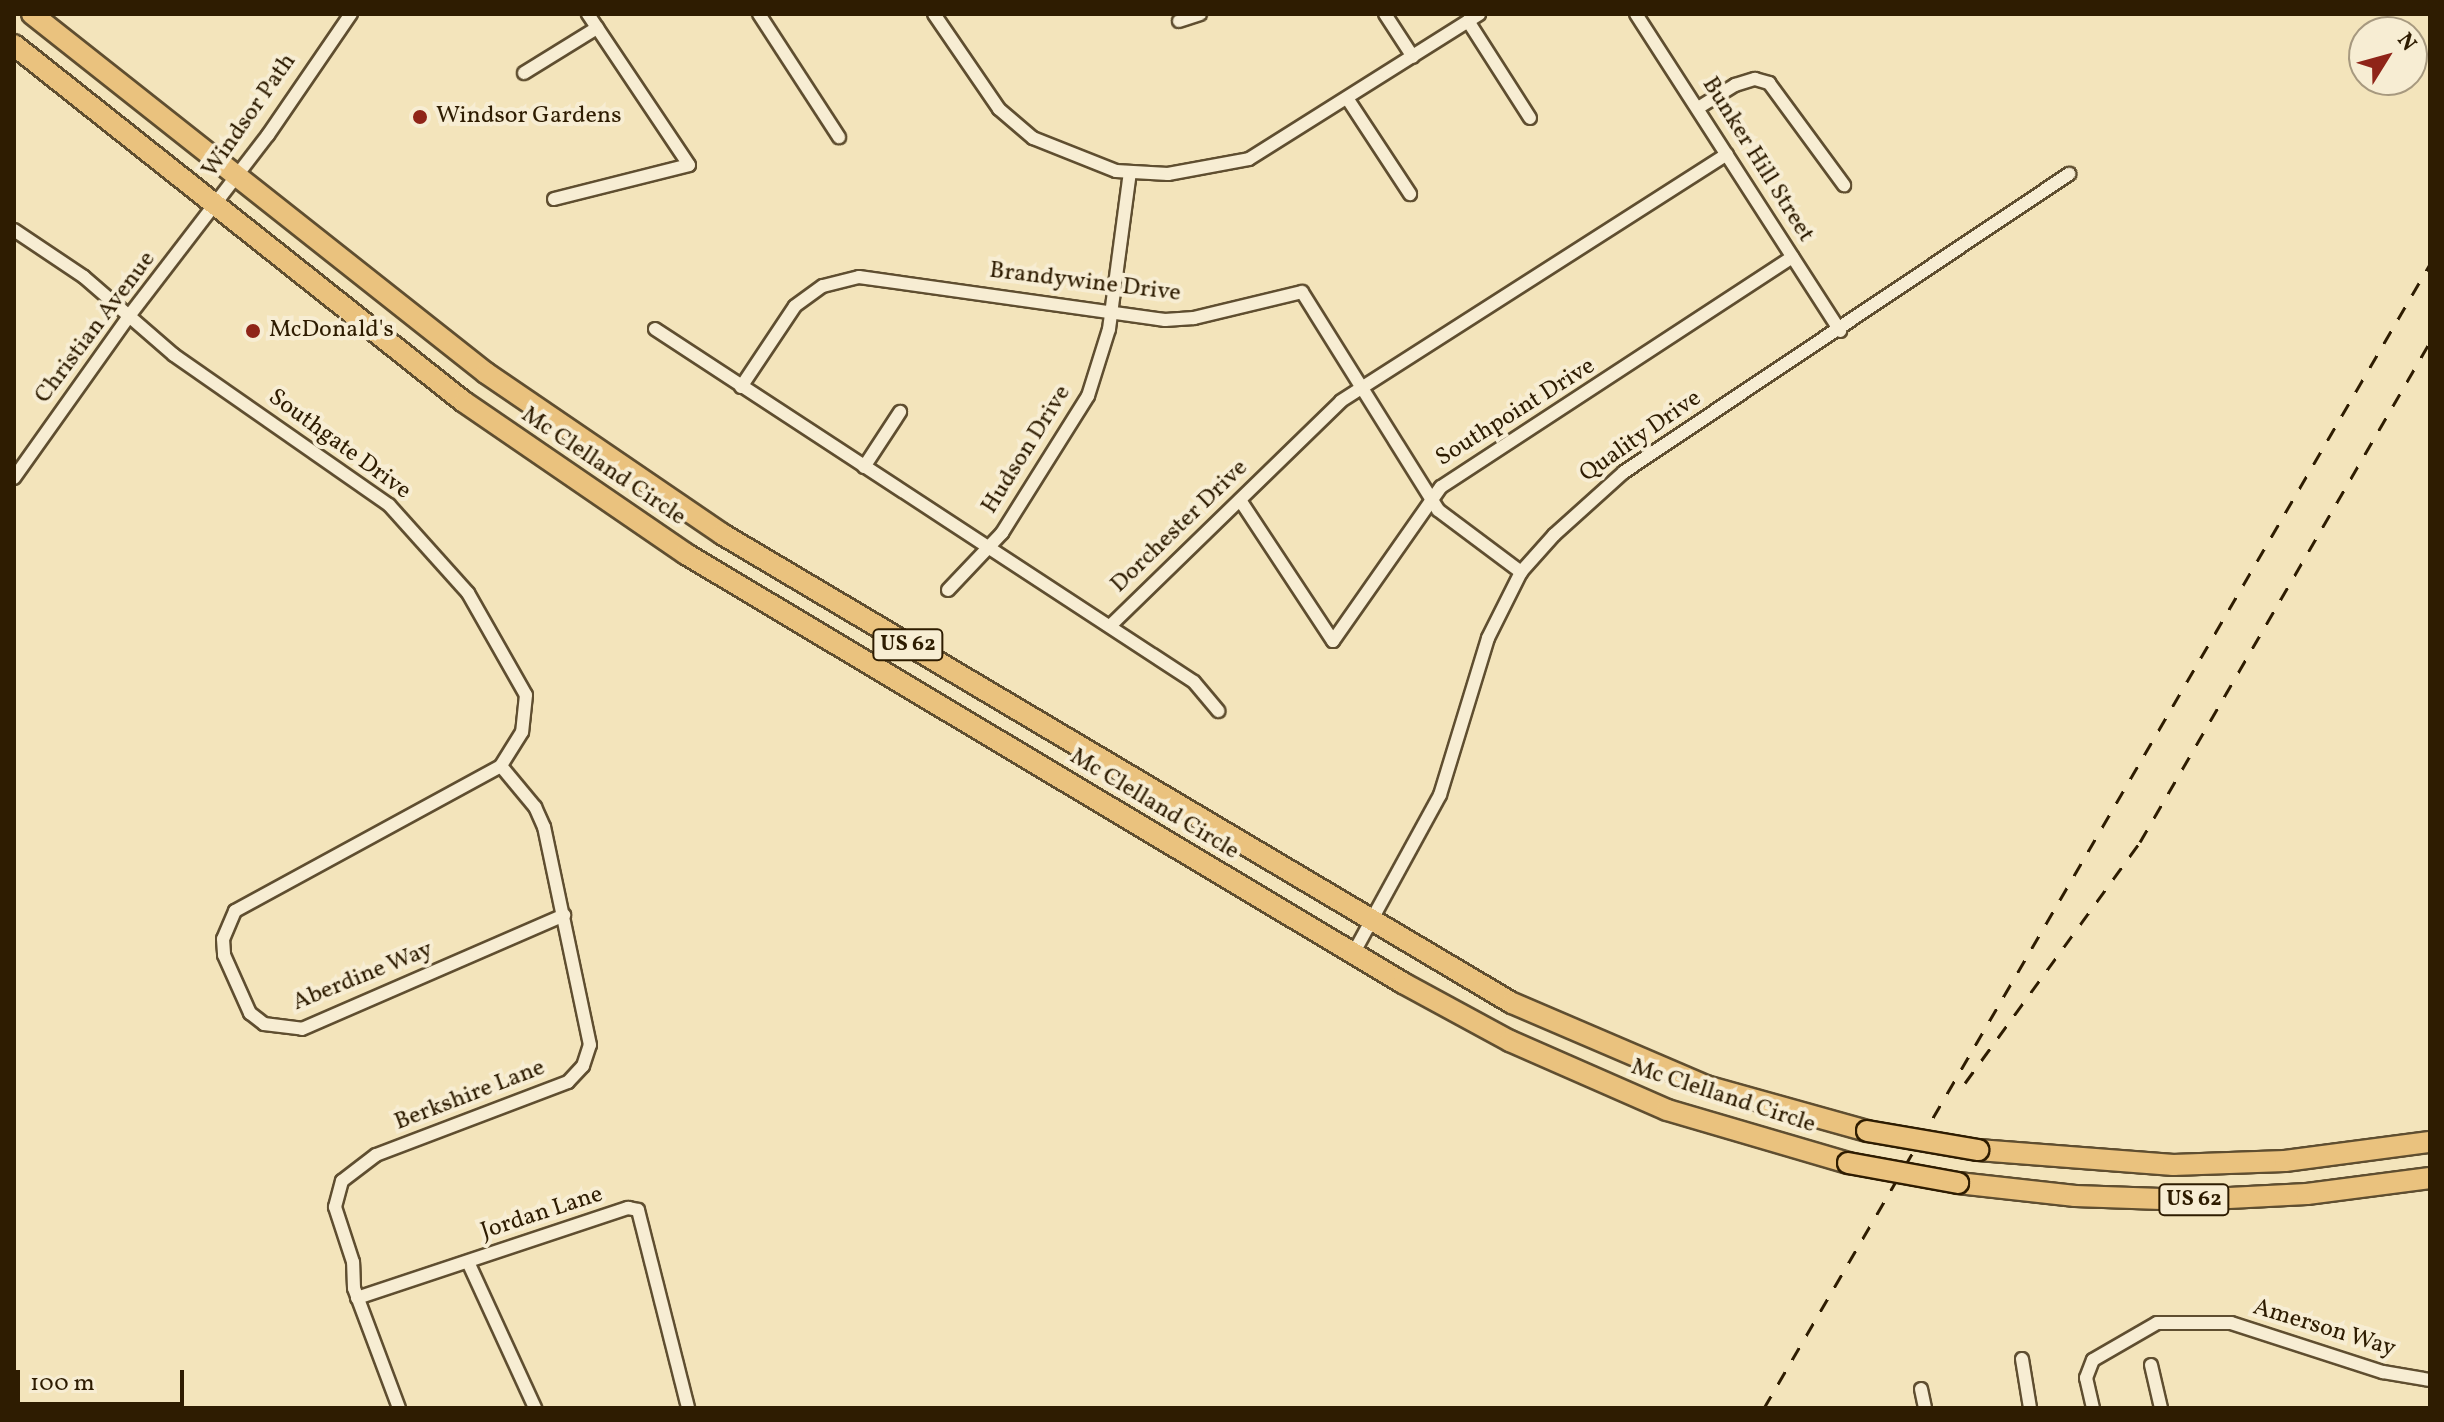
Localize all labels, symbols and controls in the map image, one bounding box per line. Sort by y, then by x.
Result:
north arrow [2348,16,2428,96]
text: N [2389,27,2423,58]
street label: Windsor Path [197,49,303,183]
street label: Bunker Hill Street [1695,72,1819,248]
place label: Windsor Gardens [436,103,621,131]
marker: Windsor Gardens [411,108,429,126]
street label: Christian Avenue [30,246,162,410]
street label: Brandywine Drive [988,257,1182,309]
place label: McDonald's [269,317,394,345]
marker: McDonald's [244,322,262,340]
street label: Southpoint Drive [1431,353,1601,473]
street label: Hudson Drive [976,380,1078,520]
street label: Southgate Drive [262,384,416,506]
street label: Quality Drive [1574,384,1708,490]
street label: Mc Clelland Circle [515,401,691,533]
street label: Dorchester Drive [1105,454,1255,600]
road number: US 62 [872,627,944,663]
street label: Mc Clelland Circle [1064,743,1244,867]
street label: Aberdine Way [288,936,438,1018]
street label: Berkshire Lane [391,1054,549,1138]
street label: Mc Clelland Circle [1627,1054,1819,1140]
street label: Jordan Lane [477,1181,607,1247]
road number: US 62 [2158,1182,2230,1218]
street label: Amerson Way [2249,1294,2399,1364]
scale bar [20,1354,188,1404]
text: 100 m [30,1367,95,1401]

